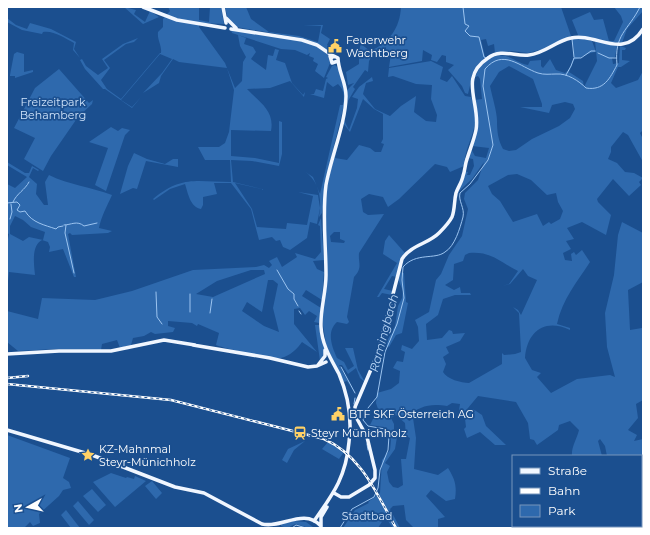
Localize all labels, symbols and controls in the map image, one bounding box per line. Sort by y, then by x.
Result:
place label: Feuerwehr Wachtberg [346,33,408,60]
public building icon: Feuerwehr Wachtberg [327,38,343,54]
park label: Freizeitpark Behamberg [20,95,86,122]
water label: Ramingbach [366,292,401,374]
public building icon: BTF SKF Österreich AG [330,406,346,422]
place label: BTF SKF Österreich AG [349,407,474,421]
station icon: Steyr Münichholz [292,425,308,441]
place label: Steyr Münichholz [311,426,407,440]
place label: KZ-Mahnmal Steyr-Münichholz [99,442,196,469]
place icon: KZ-Mahnmal Steyr-Münichholz [80,447,96,463]
legend [512,455,642,527]
text: Straße [548,463,587,478]
text: Bahn [548,483,580,498]
north arrow [8,487,48,527]
text: N [11,503,26,514]
text: Park [548,503,576,518]
park label: Stadtbad [342,509,392,523]

